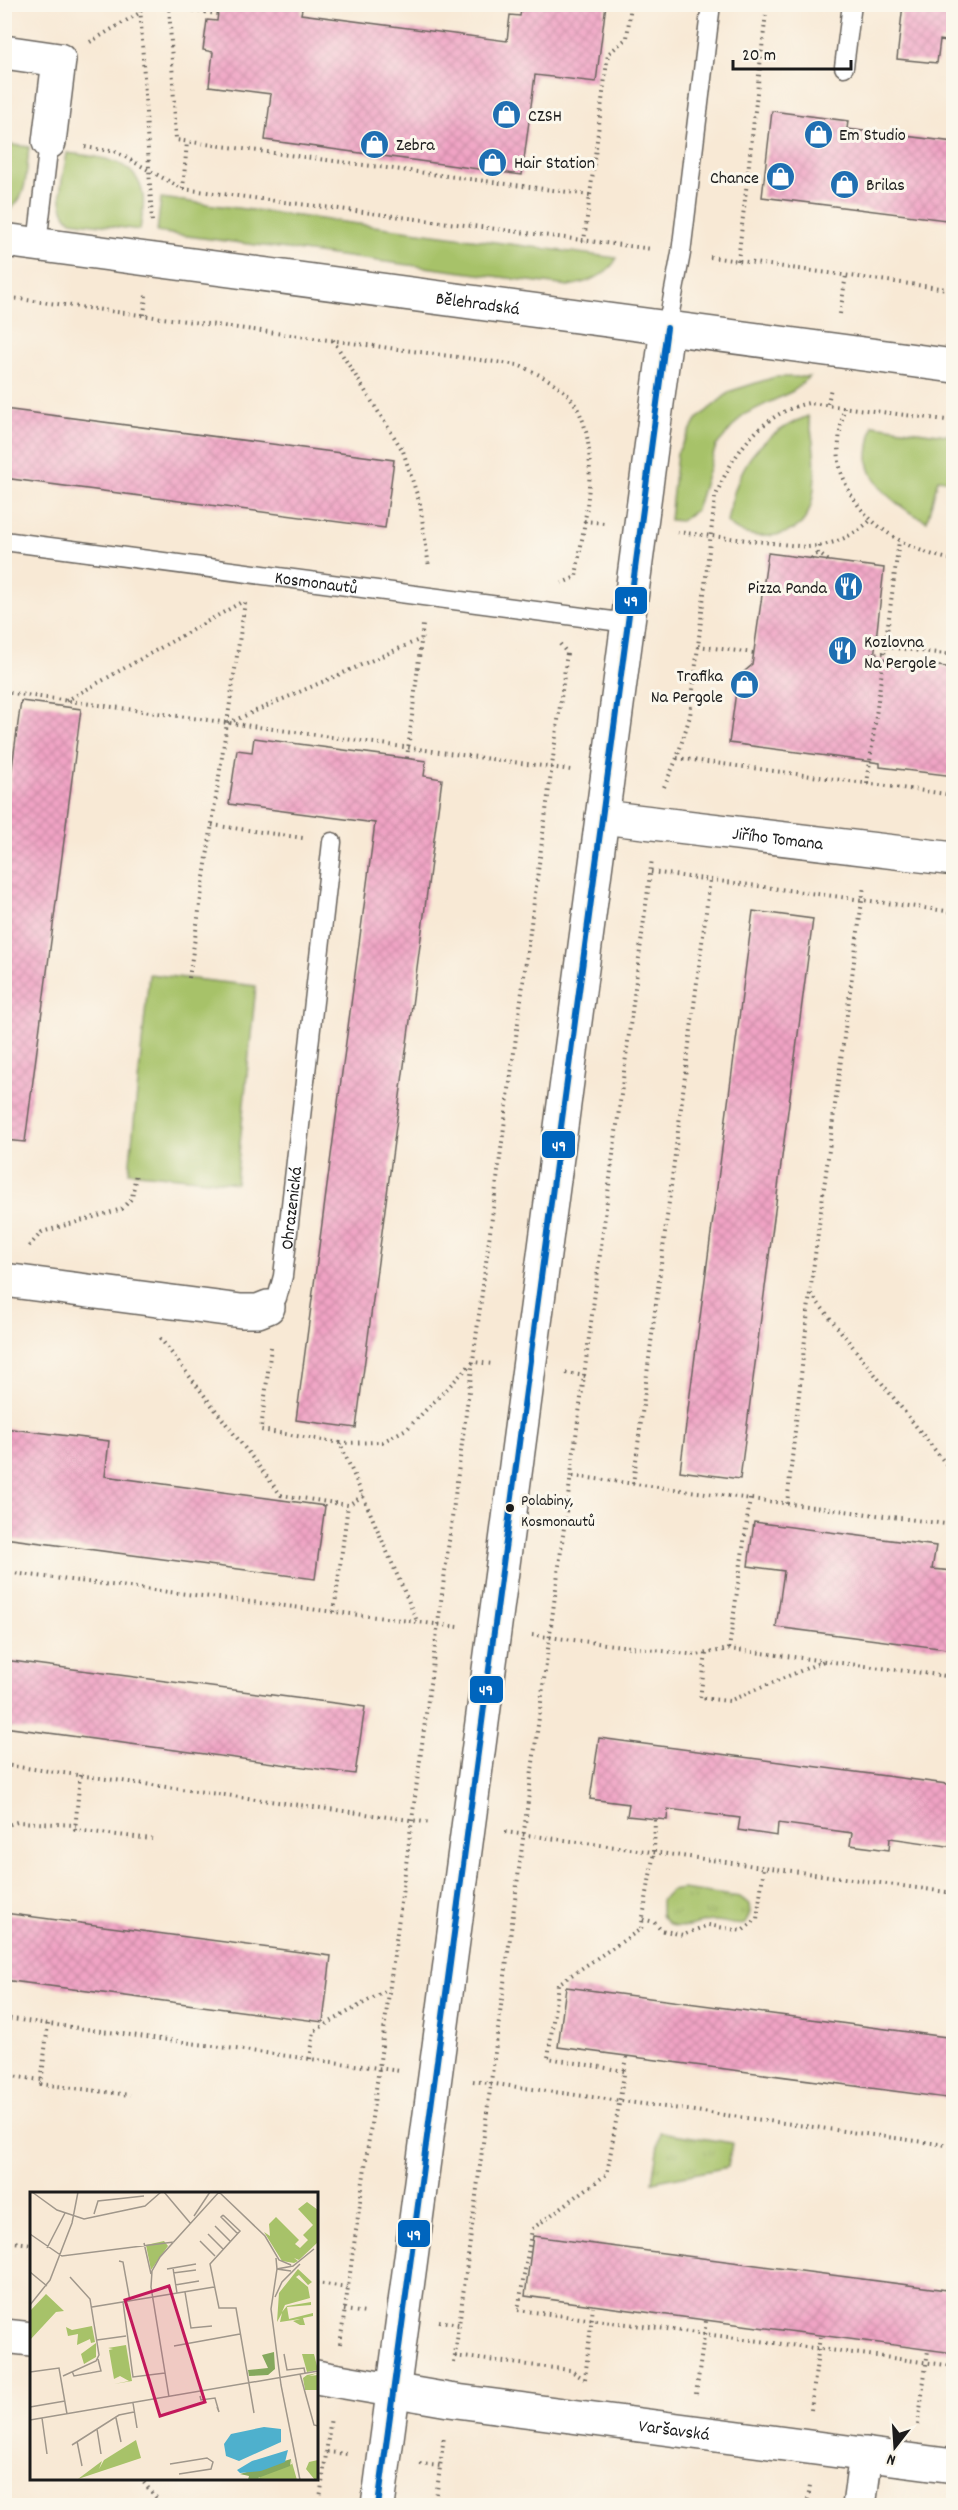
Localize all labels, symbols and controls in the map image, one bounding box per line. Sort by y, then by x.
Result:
scale bar [733,33,852,71]
text: 20 m [742,44,776,69]
shop icon: CZSH [491,99,523,131]
place label: CZSH [528,105,562,130]
shop icon: Em Studio [802,118,834,150]
place label: Em Studio [839,124,906,149]
shop icon: Zebra [359,128,391,160]
place label: Zebra [396,134,435,159]
shop icon: Hair Station [477,146,509,178]
place label: Hair Station [514,152,595,177]
shop icon: Chance [764,161,796,193]
place label: Chance [710,167,759,192]
shop icon: Brilas [829,168,861,200]
place label: Brilas [866,174,905,199]
street label: Bělehradská [434,287,521,323]
street label: Kosmonautů [273,567,359,602]
restaurant icon: Pizza Panda [832,571,864,603]
place label: Pizza Panda [747,577,828,602]
line badge: 49 [614,586,648,615]
text: 49 [624,591,638,614]
place label: Kozlovna Na Pergole [864,631,936,677]
restaurant icon: Kozlovna Na Pergole [827,635,859,667]
place label: Trafika Na Pergole [651,665,724,711]
shop icon: Trafika Na Pergole [728,669,760,701]
street label: Jiřího Tomana [731,823,825,858]
line badge: 49 [541,1130,576,1159]
text: 49 [552,1136,566,1159]
street label: Ohrazenická [276,1165,310,1251]
place label: Polabiny, Kosmonautů [521,1490,595,1534]
marker: Polabiny, Kosmonautů [504,1502,516,1514]
line badge: 49 [469,1675,504,1704]
text: 49 [479,1680,493,1703]
inset map [30,2192,318,2480]
line badge: 49 [397,2219,431,2248]
text: 49 [407,2225,421,2248]
street label: Varšavská [637,2415,711,2449]
north arrow [865,2417,925,2477]
text: N [884,2447,898,2471]

